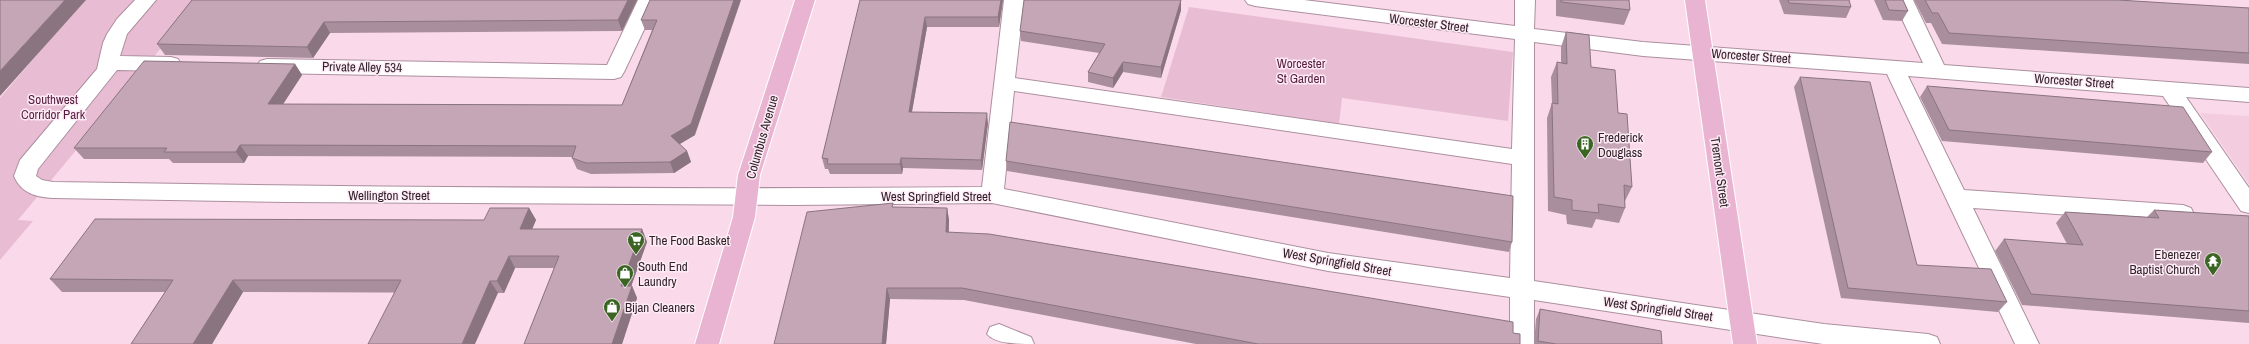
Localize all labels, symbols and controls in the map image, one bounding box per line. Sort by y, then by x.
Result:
street label: Worcester Street [1388,10,1470,36]
street label: Worcester Street [1711,45,1791,67]
park label: Worcester St Garden [1277,55,1326,87]
street label: Private Alley 534 [322,58,402,76]
street label: Worcester Street [2034,70,2114,92]
park label: Southwest Corridor Park [21,91,86,123]
street label: Columbus Avenue [742,93,782,181]
place label: Frederick Douglass [1598,129,1644,161]
building icon: Frederick Douglass [1575,134,1595,159]
street label: Tremont Street [1707,136,1733,208]
street label: Wellington Street [348,187,430,204]
street label: West Springfield Street [881,188,991,205]
supermarket icon: The Food Basket [626,230,646,255]
place label: The Food Basket [649,232,730,249]
street label: West Springfield Street [1281,244,1393,280]
place label: Ebenezer Baptist Church [2129,246,2200,278]
temple icon: Ebenezer Baptist Church [2203,251,2223,276]
place label: South End Laundry [638,258,688,290]
shop icon: South End Laundry [615,263,635,288]
street label: West Springfield Street [1602,293,1714,325]
shop icon: Bijan Cleaners [602,297,622,322]
place label: Bijan Cleaners [625,299,695,316]

